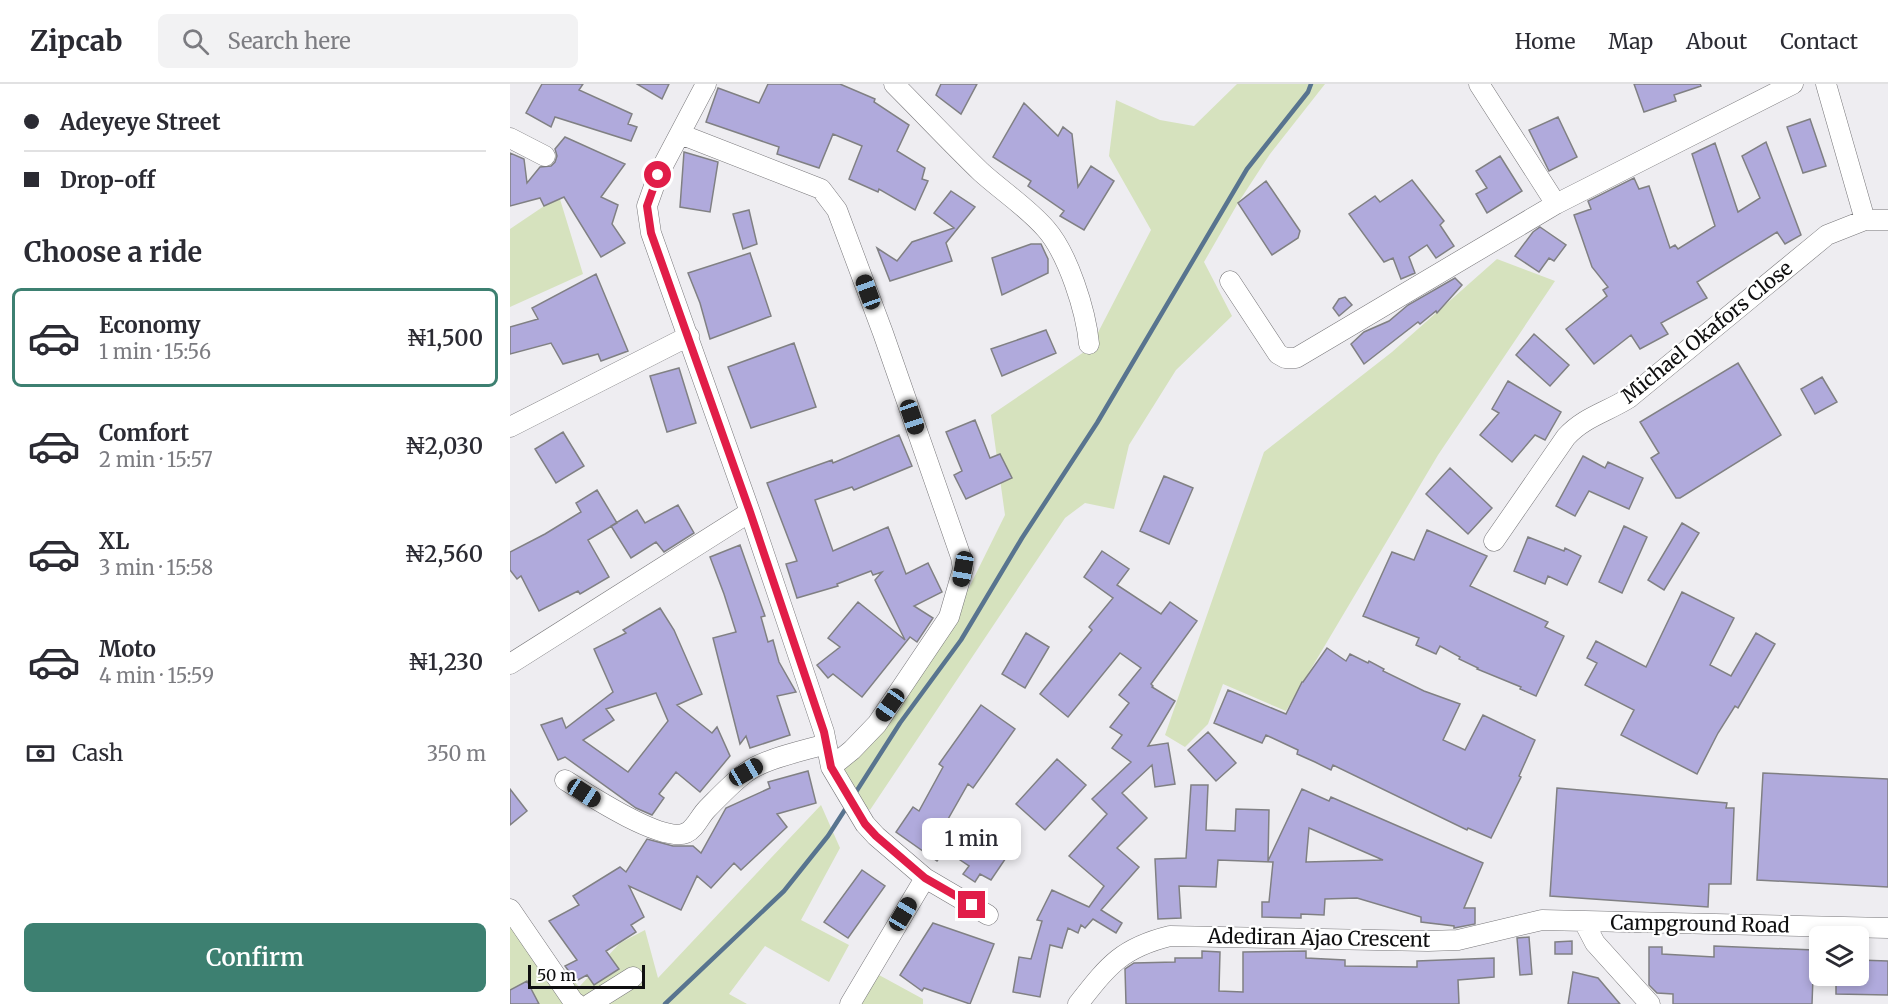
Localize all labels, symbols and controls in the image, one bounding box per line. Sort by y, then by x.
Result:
search box [158,14,578,68]
text: Zipcab [30,23,122,59]
icon: search [179,25,212,58]
text: Search here [227,27,351,55]
text: Home [1515,28,1575,55]
text: Map [1608,28,1653,55]
text: About [1686,28,1747,55]
text: Contact [1780,28,1858,55]
text: Adeyeye Street [60,108,221,136]
route start [644,161,671,188]
text: Drop-off [60,166,155,194]
text: Choose a ride [24,235,202,269]
street label: Michael Okafors Close [1616,255,1797,408]
car [853,272,883,312]
icon: car [27,311,81,365]
text: Economy [99,311,200,339]
text: ₦1,500 [407,324,483,352]
text: 1 min · 15:56 [99,339,211,364]
car [898,397,926,437]
icon: car [27,419,81,473]
text: Comfort [99,419,189,447]
text: ₦2,030 [405,432,483,460]
text: 2 min · 15:57 [99,447,213,472]
icon: car [27,527,81,581]
text: XL [99,527,129,555]
text: ₦2,560 [405,540,483,568]
car [951,550,975,588]
text: 3 min · 15:58 [99,555,213,580]
icon: car [27,635,81,689]
text: Moto [99,635,156,663]
text: ₦1,230 [408,648,483,676]
text: 4 min · 15:59 [99,663,214,688]
car [872,685,908,725]
icon: cash [24,737,57,770]
text: Cash [72,739,123,767]
text: 350 m [427,741,486,766]
car [726,755,766,789]
car [564,776,604,810]
callout: 1 min [922,818,1022,860]
text: 1 min [945,826,998,851]
route end [958,891,985,918]
car [886,894,920,934]
street label: Campground Road [1610,909,1790,938]
button: Confirm [24,923,486,992]
street label: Adediran Ajao Crescent [1206,923,1431,952]
map controls [1809,926,1869,986]
button: layers [1809,926,1869,986]
scale bar [528,962,645,990]
text: 50 m [537,965,576,985]

